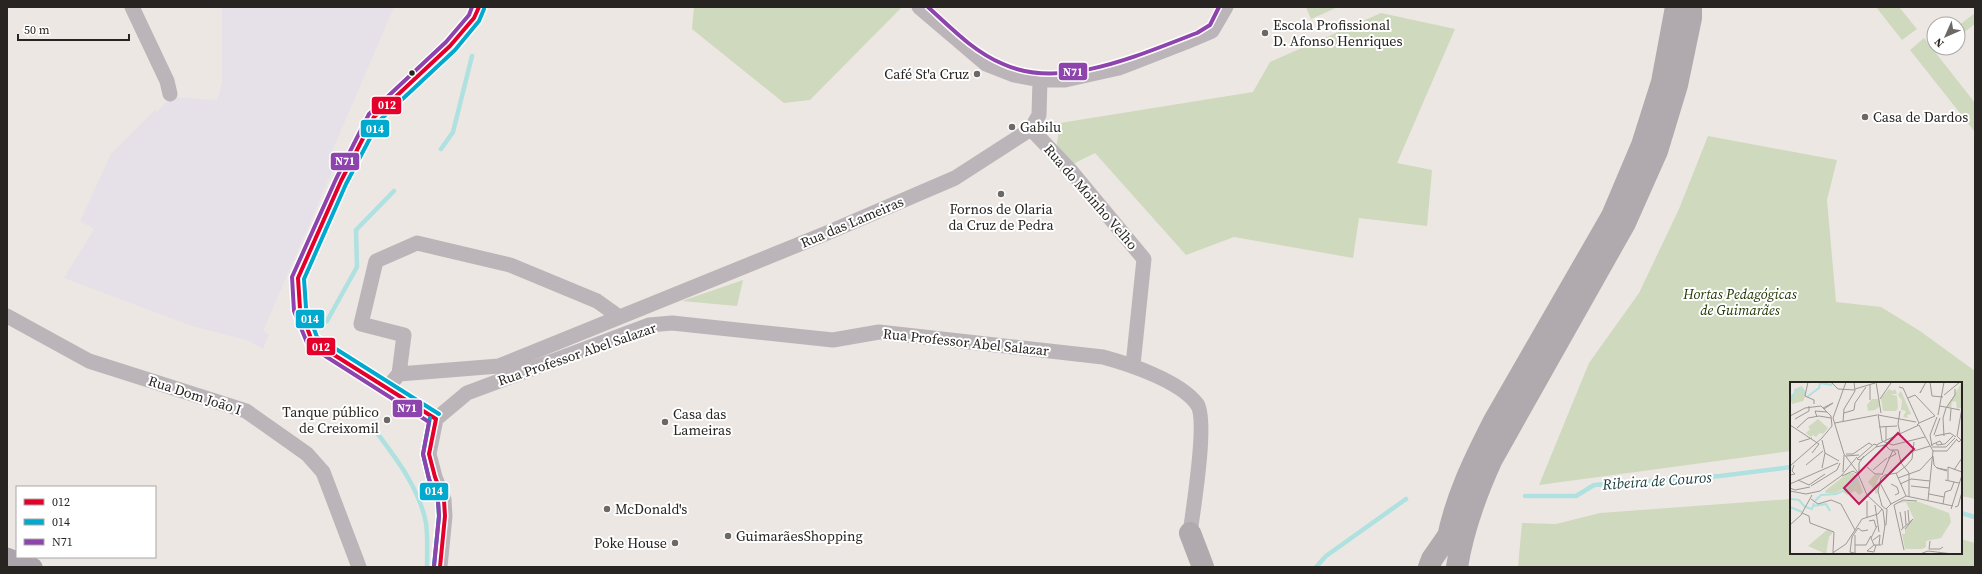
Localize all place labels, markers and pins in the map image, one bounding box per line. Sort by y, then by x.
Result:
place label: Escola Profissional D. Afonso Henriques [1273,15,1403,51]
marker: Escola Profissional D. Afonso Henriques [1260,28,1270,38]
place label: Café St'a Cruz [884,64,970,84]
unlabelled marker [407,68,417,78]
marker: Café St'a Cruz [972,69,982,79]
place label: Casa de Dardos [1873,107,1968,127]
marker: Casa de Dardos [1860,112,1870,122]
place label: Gabilu [1020,117,1061,137]
marker: Gabilu [1007,122,1017,132]
marker: Fornos de Olaria da Cruz de Pedra [996,189,1006,199]
place label: Fornos de Olaria da Cruz de Pedra [948,199,1054,235]
place label: Tanque público de Creixomil [282,402,379,438]
place label: Casa das Lameiras [673,404,731,440]
marker: Tanque público de Creixomil [382,415,392,425]
marker: Casa das Lameiras [660,417,670,427]
place label: McDonald's [615,499,687,519]
marker: McDonald's [602,504,612,514]
place label: GuimarãesShopping [736,526,863,546]
marker: GuimarãesShopping [723,531,733,541]
place label: Poke House [594,533,667,553]
marker: Poke House [670,538,680,548]

